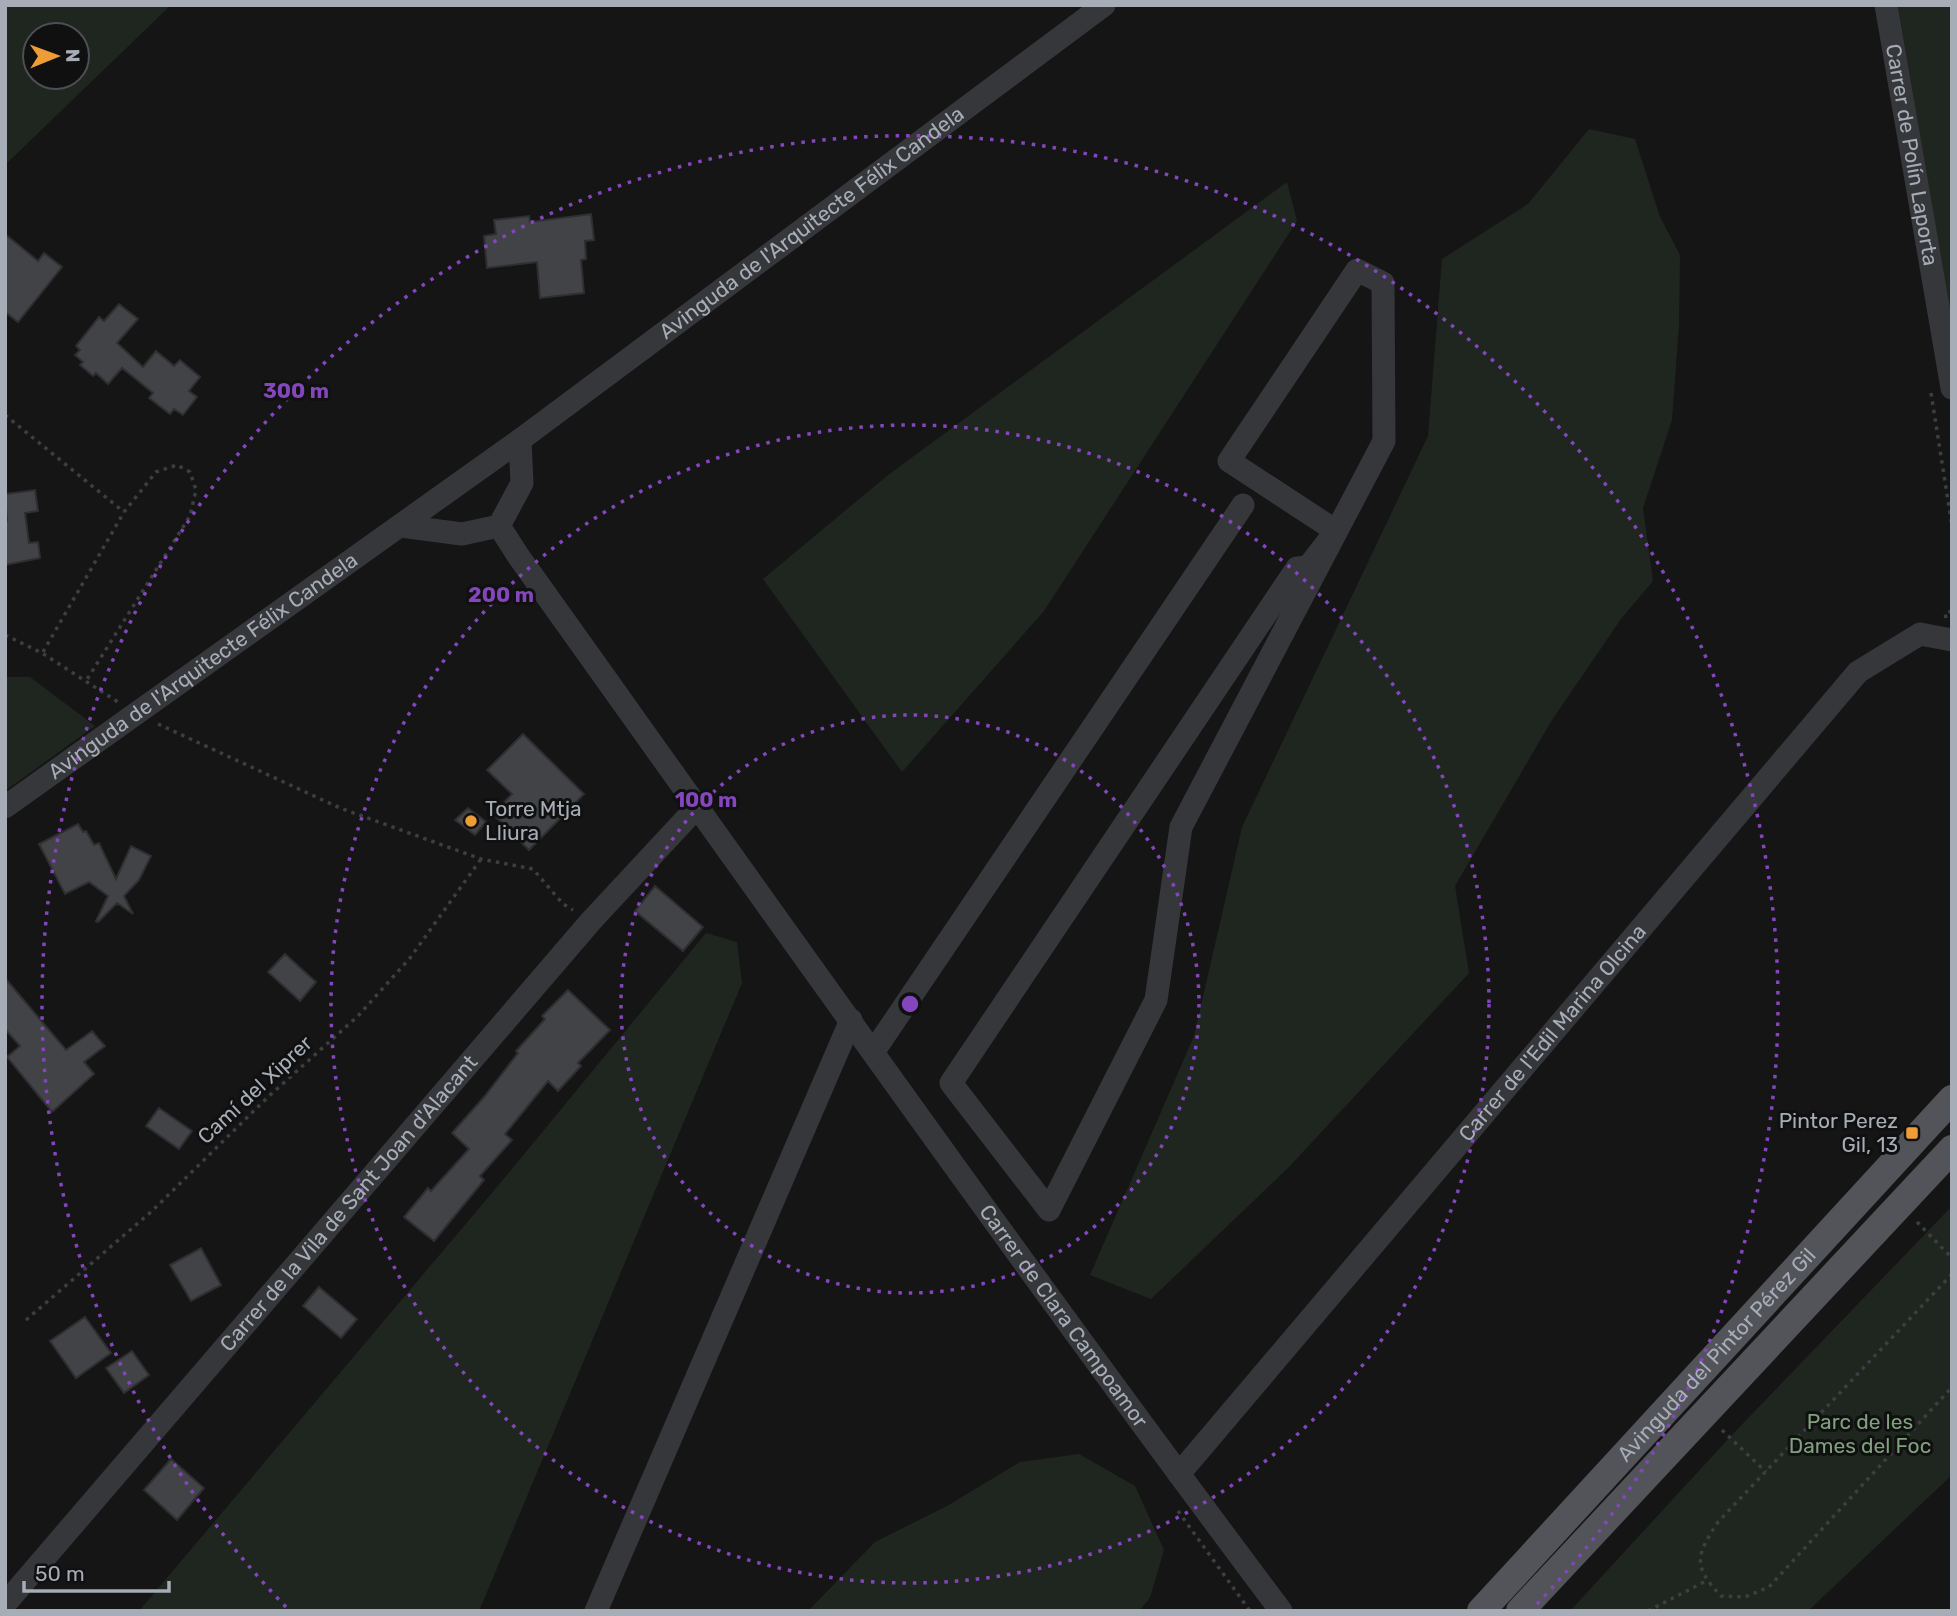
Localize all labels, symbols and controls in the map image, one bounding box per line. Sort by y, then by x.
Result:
north arrow [21,21,91,91]
street label: Carrer de Polín Laporta [1881,42,1944,267]
text: N [61,49,84,63]
street label: Avinguda de l'Arquitecte Félix Candela [654,101,969,344]
text: 300 m [263,378,329,403]
street label: Avinguda de l'Arquitecte Félix Candela [43,547,362,784]
text: 200 m [468,582,534,607]
text: 100 m [675,787,737,812]
place label: Torre Mtja Lliura [485,796,582,845]
marker: Torre Mtja Lliura [463,813,479,829]
street label: Carrer de l'Edil Marina Olcina [1453,919,1651,1146]
centre of rings [898,992,922,1016]
street label: Camí del Xiprer [192,1030,317,1149]
street label: Carrer de la Vila de Sant Joan d'Alacant [214,1050,482,1356]
place label: Pintor Perez Gil, 13 [1779,1108,1898,1157]
marker: Pintor Perez Gil, 13 [1904,1125,1920,1141]
street label: Carrer de Clara Campoamor [974,1199,1153,1432]
street label: Avinguda del Pintor Pérez Gil [1612,1243,1821,1466]
park label: Parc de les Dames del Foc [1789,1409,1931,1458]
scale bar [24,1550,170,1594]
text: 50 m [35,1561,85,1586]

